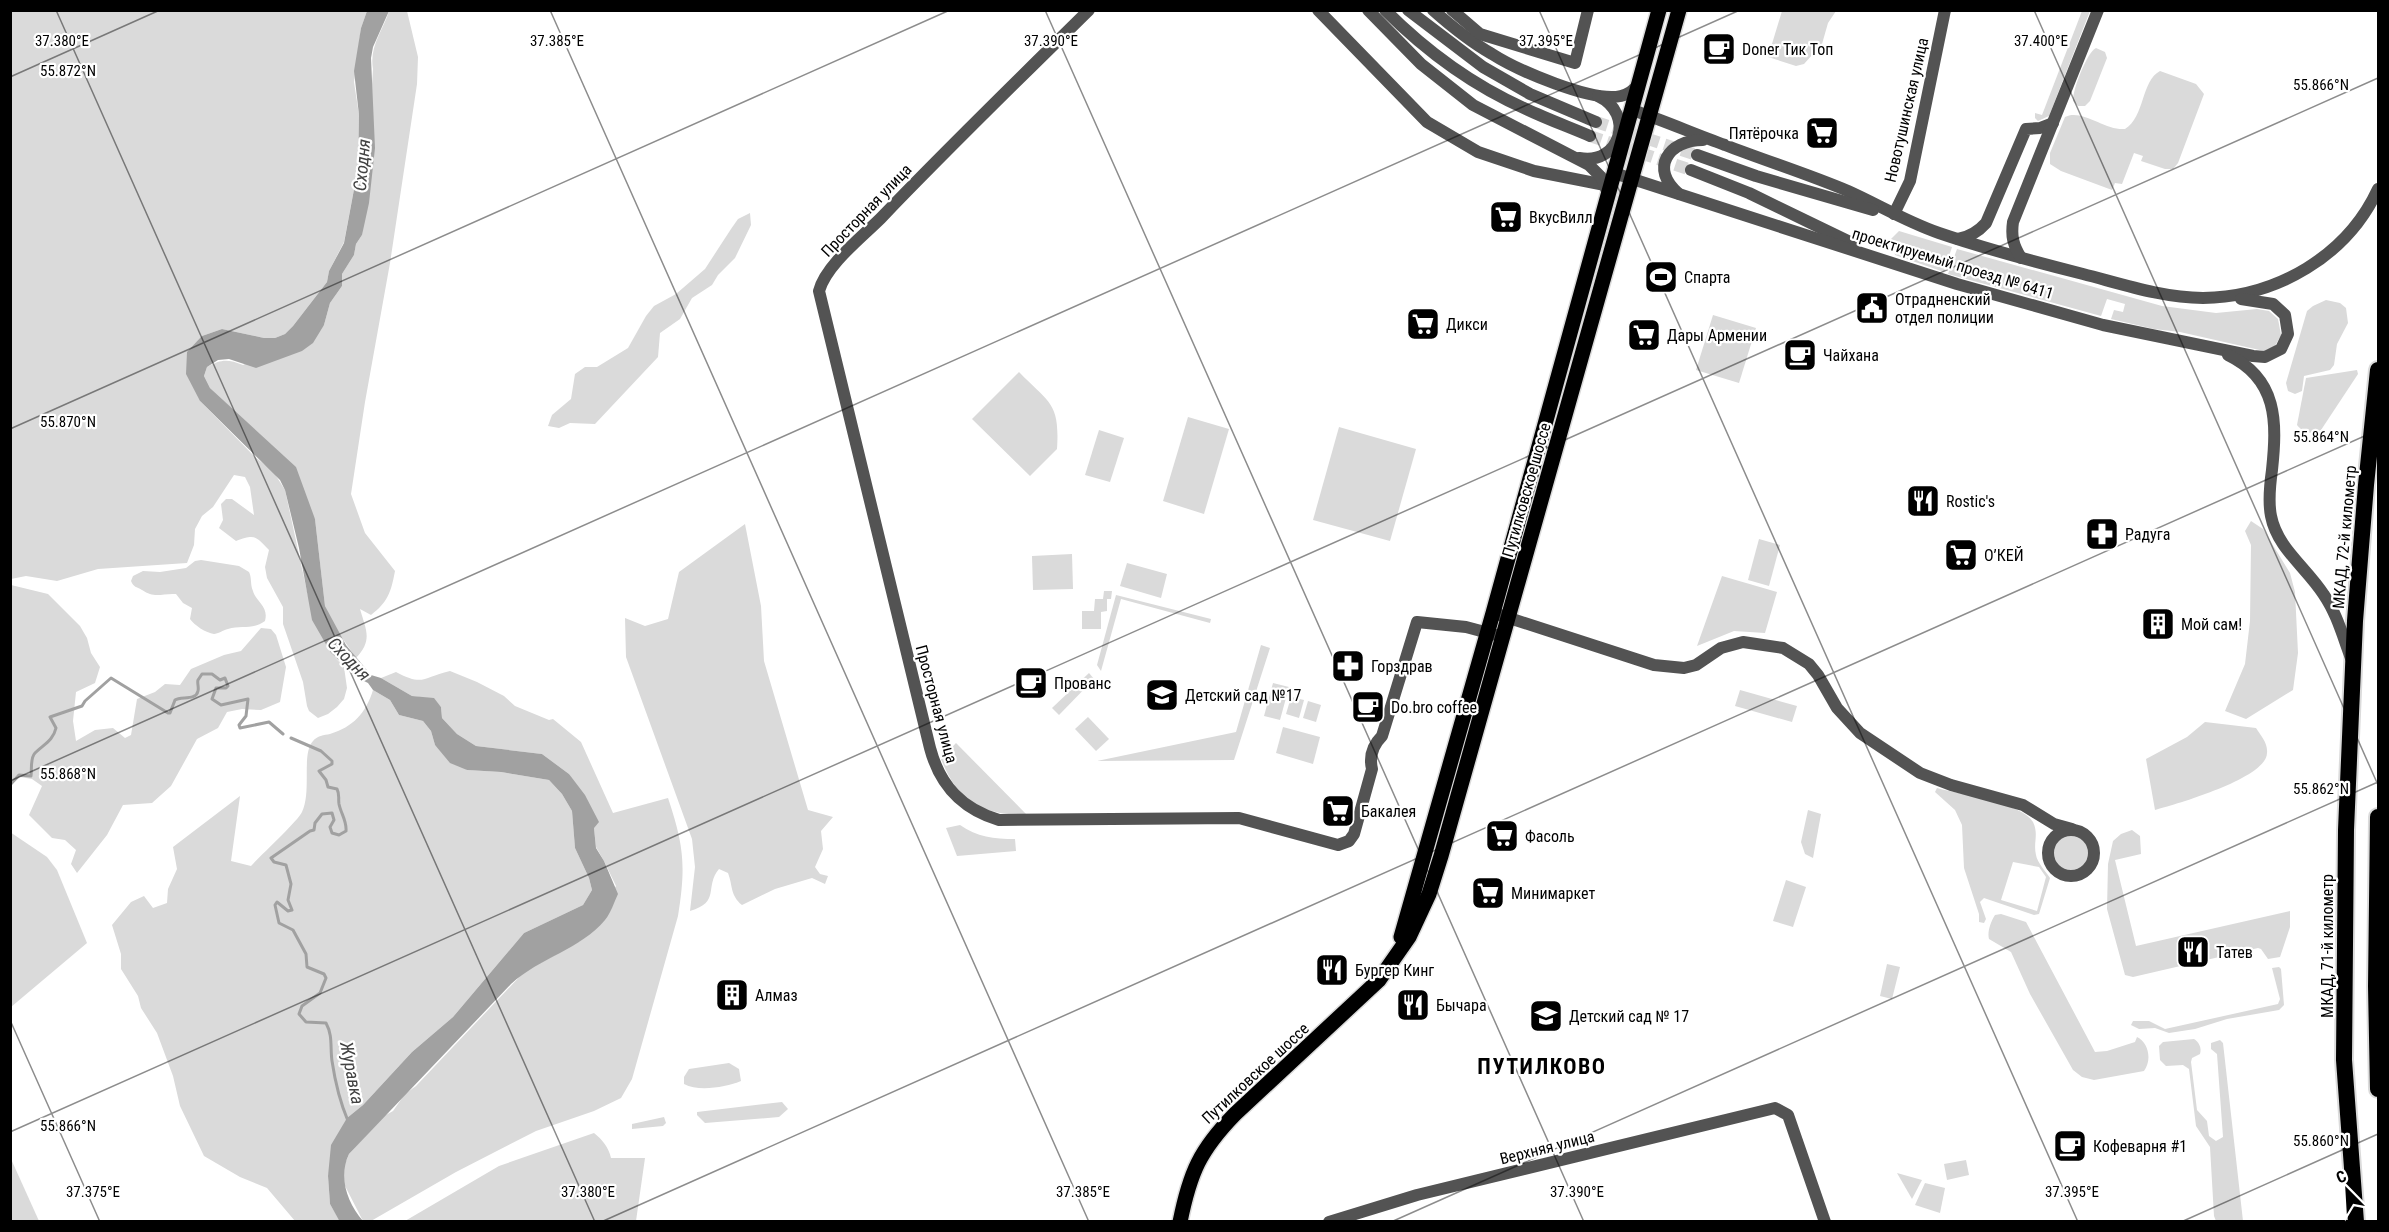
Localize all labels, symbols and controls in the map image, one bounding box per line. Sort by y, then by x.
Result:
cafe icon: Doner Тик Топ [1701,31,1737,67]
text: 37.380°E [35,32,89,50]
text: 37.385°E [530,32,584,50]
text: 37.390°E [1024,32,1078,50]
text: 37.395°E [1519,32,1573,50]
text: 37.400°E [2014,32,2068,50]
street label: Новотушинская улица [1881,36,1932,184]
place label: Doner Тик Топ [1742,40,1833,59]
text: 55.872°N [40,62,96,80]
text: 55.866°N [2293,76,2349,94]
supermarket icon: Пятёрочка [1804,115,1840,151]
place label: Пятёрочка [1729,124,1799,143]
water label: Сходня [349,138,374,192]
street label: Просторная улица [817,160,915,261]
supermarket icon: ВкусВилл [1488,199,1524,235]
place label: ВкусВилл [1529,208,1593,227]
street label: проектируемый проезд № 6411 [1850,224,2056,303]
sports icon: Спарта [1643,259,1679,295]
place label: Спарта [1684,268,1731,287]
public building icon: Отрадненский отдел полиции [1854,290,1890,326]
place label: Отрадненский отдел полиции [1895,290,1994,327]
supermarket icon: Дикси [1405,306,1441,342]
place label: Дикси [1446,315,1488,334]
supermarket icon: Дары Армении [1626,317,1662,353]
place label: Дары Армении [1667,326,1767,345]
cafe icon: Чайхана [1782,337,1818,373]
place label: Чайхана [1823,346,1879,365]
text: 55.870°N [40,413,96,431]
street label: Путилковское шоссе [1498,421,1555,560]
text: 55.864°N [2293,428,2349,446]
street label: МКАД, 72-й километр [2329,464,2360,610]
restaurant icon: Rostic's [1905,483,1941,519]
place label: Rostic's [1946,492,1995,511]
pharmacy icon: Радуга [2084,516,2120,552]
place label: Радуга [2125,525,2170,544]
supermarket icon: О’КЕЙ [1943,537,1979,573]
place label: О’КЕЙ [1984,546,2024,565]
building icon: Мой сам! [2140,606,2176,642]
place label: Мой сам! [2181,615,2242,634]
water label: Сходня [324,633,375,685]
street label: Просторная улица [912,643,961,765]
pharmacy icon: Горздрав [1330,648,1366,684]
place label: Горздрав [1371,657,1433,676]
cafe icon: Прованс [1013,665,1049,701]
place label: Прованс [1054,674,1111,693]
school or university icon: Детский сад №17 [1144,677,1180,713]
place label: Детский сад №17 [1185,686,1302,705]
cafe icon: Do.bro coffee [1350,689,1386,725]
place label: Do.bro coffee [1391,698,1477,717]
text: 55.868°N [40,765,96,783]
text: 55.862°N [2293,780,2349,798]
supermarket icon: Бакалея [1320,793,1356,829]
place label: Бакалея [1361,802,1416,821]
supermarket icon: Фасоль [1484,818,1520,854]
place label: Фасоль [1525,827,1575,846]
street label: МКАД, 71-й километр [2318,874,2337,1018]
supermarket icon: Минимаркет [1470,875,1506,911]
place label: Минимаркет [1511,884,1595,903]
restaurant icon: Татев [2175,934,2211,970]
place label: Татев [2216,943,2253,962]
restaurant icon: Бургер Кинг [1314,952,1350,988]
place label: Бургер Кинг [1355,961,1434,980]
building icon: Алмаз [714,977,750,1013]
place label: Алмаз [755,986,798,1005]
restaurant icon: Бычара [1395,987,1431,1023]
place label: Бычара [1436,996,1487,1015]
school or university icon: Детский сад № 17 [1528,998,1564,1034]
place label: Детский сад № 17 [1569,1007,1689,1026]
street label: Путилковское шоссе [1198,1019,1313,1128]
water label: Журавка [336,1039,369,1106]
district label: ПУТИЛКОВО [1477,1054,1607,1079]
text: 55.866°N [40,1117,96,1135]
street label: Верхняя улица [1498,1127,1596,1168]
cafe icon: Кофеварня #1 [2052,1128,2088,1164]
text: 55.860°N [2293,1132,2349,1150]
place label: Кофеварня #1 [2093,1137,2187,1156]
north arrow [2317,1160,2377,1220]
text: С [2333,1166,2349,1187]
text: 37.375°E [66,1183,120,1201]
text: 37.380°E [561,1183,615,1201]
text: 37.385°E [1056,1183,1110,1201]
text: 37.390°E [1550,1183,1604,1201]
text: 37.395°E [2045,1183,2099,1201]

